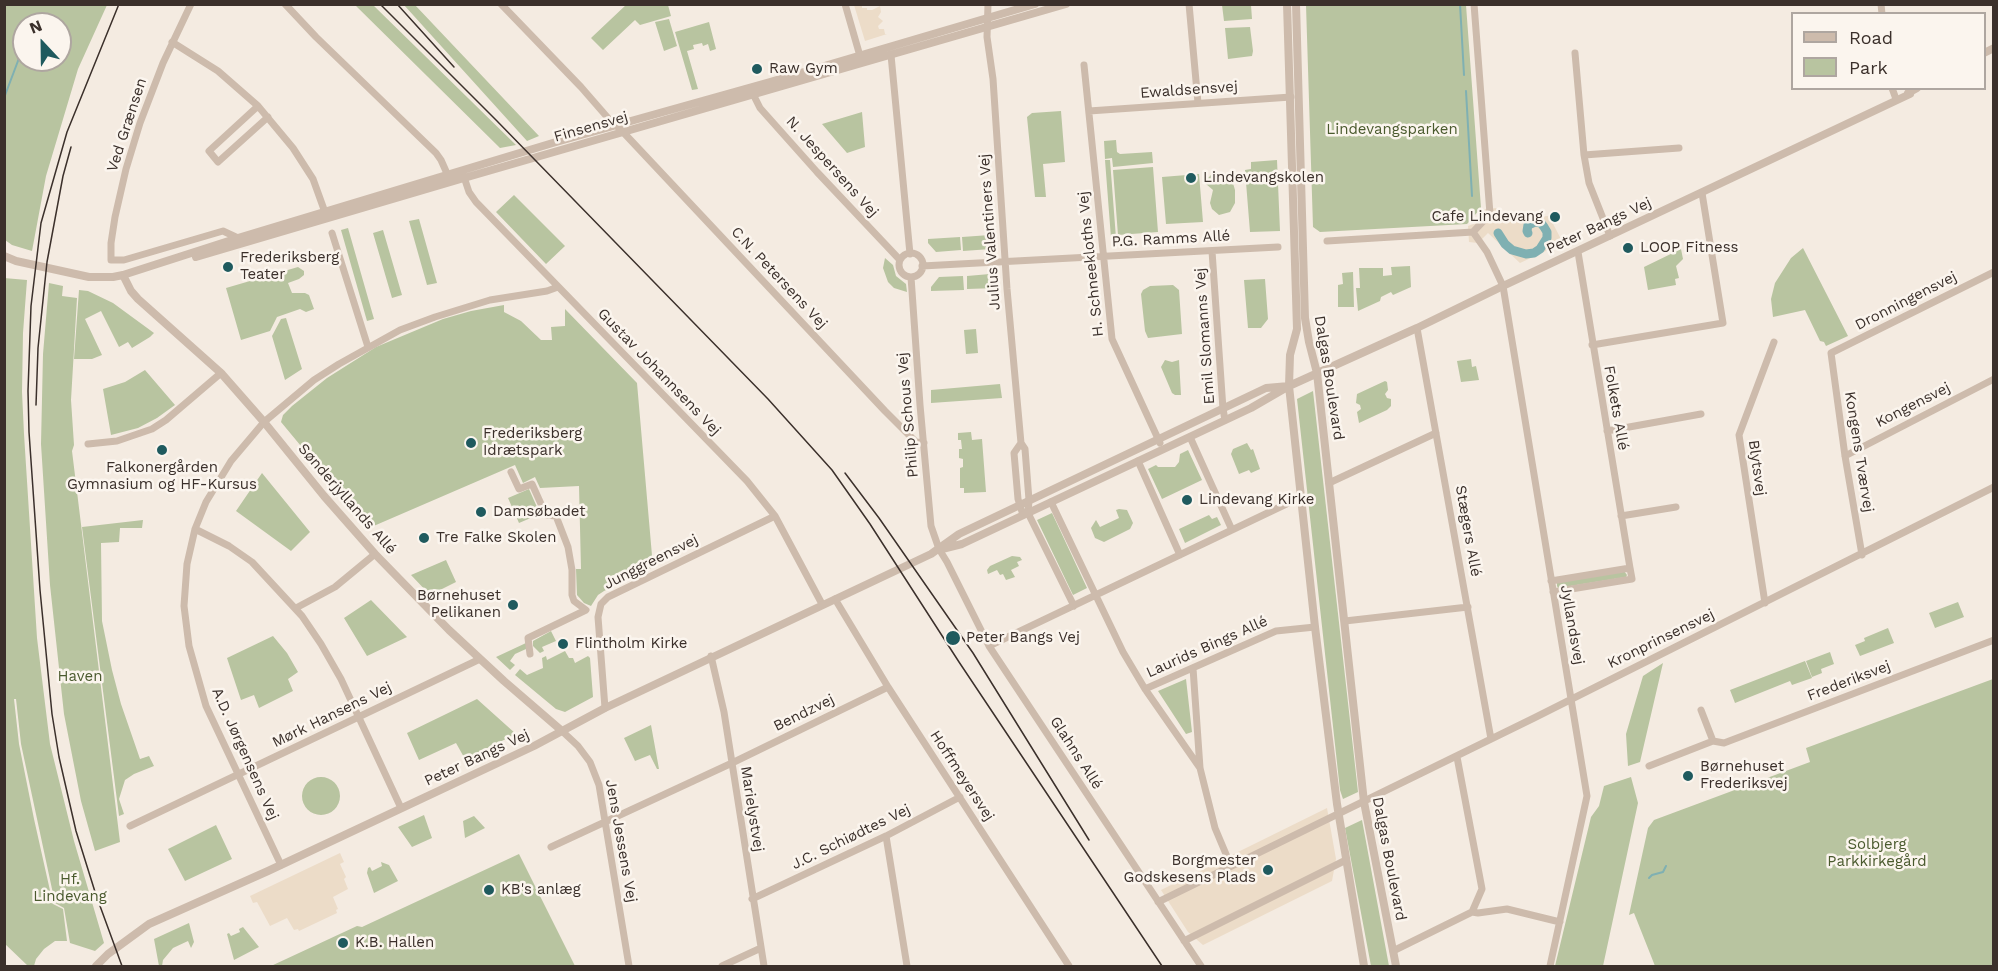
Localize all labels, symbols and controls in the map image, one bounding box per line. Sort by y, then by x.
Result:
north arrow [12,12,72,72]
legend [1791,12,1986,90]
text: N [27,16,45,38]
text: Road [1849,27,1893,48]
text: Park [1849,57,1888,78]
place label: Raw Gym [769,60,838,78]
marker: Raw Gym [750,62,764,76]
street label: Ved Grænsen [103,76,151,174]
street label: Ewaldsensvej [1139,78,1239,102]
street label: Finsensvej [552,108,630,146]
street label: N. Jespersens Vej [782,113,882,221]
park label: Lindevangsparken [1326,121,1458,139]
street label: Julius Valentiners Vej [976,153,1004,311]
place label: Lindevangskolen [1203,169,1324,187]
marker: Lindevangskolen [1184,171,1198,185]
street label: H. Schneekloths Vej [1074,190,1108,338]
street label: Peter Bangs Vej [1544,194,1654,258]
place label: Cafe Lindevang [1431,208,1543,226]
marker: Cafe Lindevang [1548,210,1562,224]
street label: C.N. Petersens Vej [727,223,831,333]
street label: P.G. Ramms Allé [1111,227,1231,251]
place label: LOOP Fitness [1640,239,1739,257]
marker: LOOP Fitness [1621,241,1635,255]
place label: Frederiksberg Teater [240,249,339,284]
marker: Frederiksberg Teater [221,260,235,274]
street label: Emil Slomanns Vej [1191,267,1219,405]
street label: Dronningensvej [1852,268,1960,334]
street label: Gustav Johannsens Vej [594,305,724,439]
street label: Dalgas Boulevard [1310,314,1348,442]
street label: Philip Schous Vej [894,352,922,478]
street label: Folkets Allé [1600,364,1632,452]
street label: Kongensvej [1873,378,1953,432]
street label: Kongens Tværvej [1841,390,1877,514]
place label: Frederiksberg Idrætspark [483,425,582,460]
marker: Frederiksberg Idrætspark [464,436,478,450]
street label: Blytsvej [1744,439,1770,497]
street label: Sønderjyllands Allé [294,440,400,558]
marker: Falkonergården Gymnasium og HF-Kursus [155,443,169,457]
place label: Falkonergården Gymnasium og HF-Kursus [67,459,257,494]
street label: Stægers Allé [1451,484,1485,578]
place label: Lindevang Kirke [1199,491,1314,509]
marker: Lindevang Kirke [1180,493,1194,507]
place label: Damsøbadet [493,503,586,521]
marker: Damsøbadet [474,505,488,519]
place label: Tre Falke Skolen [436,529,557,547]
street label: Junggreensvej [601,530,701,594]
marker: Tre Falke Skolen [417,531,431,545]
street label: Jyllandsvej [1556,584,1588,666]
place label: Børnehuset Pelikanen [417,587,501,622]
marker: Børnehuset Pelikanen [506,598,520,612]
street label: Kronprinsensvej [1605,605,1717,673]
street label: Laurids Bings Allé [1143,612,1271,682]
marker: Peter Bangs Vej [944,629,962,647]
place label: Peter Bangs Vej [966,629,1080,647]
place label: Flintholm Kirke [575,635,687,653]
marker: Flintholm Kirke [556,637,570,651]
street label: Frederiksvej [1805,657,1893,705]
park label: Haven [58,668,102,686]
street label: Mørk Hansens Vej [269,678,395,752]
street label: A.D. Jørgensens Vej [208,685,282,823]
street label: Bendzvej [771,691,837,735]
street label: Glahns Allé [1046,713,1106,793]
street label: Peter Bangs Vej [422,726,532,790]
street label: Hoffmeyersvej [926,727,998,825]
place label: Børnehuset Frederiksvej [1700,758,1788,793]
street label: Marielystvej [736,765,768,853]
marker: Børnehuset Frederiksvej [1681,769,1695,783]
street label: Jens Jessens Vej [601,778,641,904]
street label: Dalgas Boulevard [1368,796,1410,922]
street label: J.C. Schiødtes Vej [789,800,913,874]
park label: Solbjerg Parkkirkegård [1827,836,1927,871]
place label: Borgmester Godskesens Plads [1124,852,1256,887]
marker: Borgmester Godskesens Plads [1261,863,1275,877]
park label: Hf. Lindevang [33,871,107,906]
place label: KB's anlæg [501,881,581,899]
marker: KB's anlæg [482,883,496,897]
place label: K.B. Hallen [355,934,434,952]
marker: K.B. Hallen [336,936,350,950]

